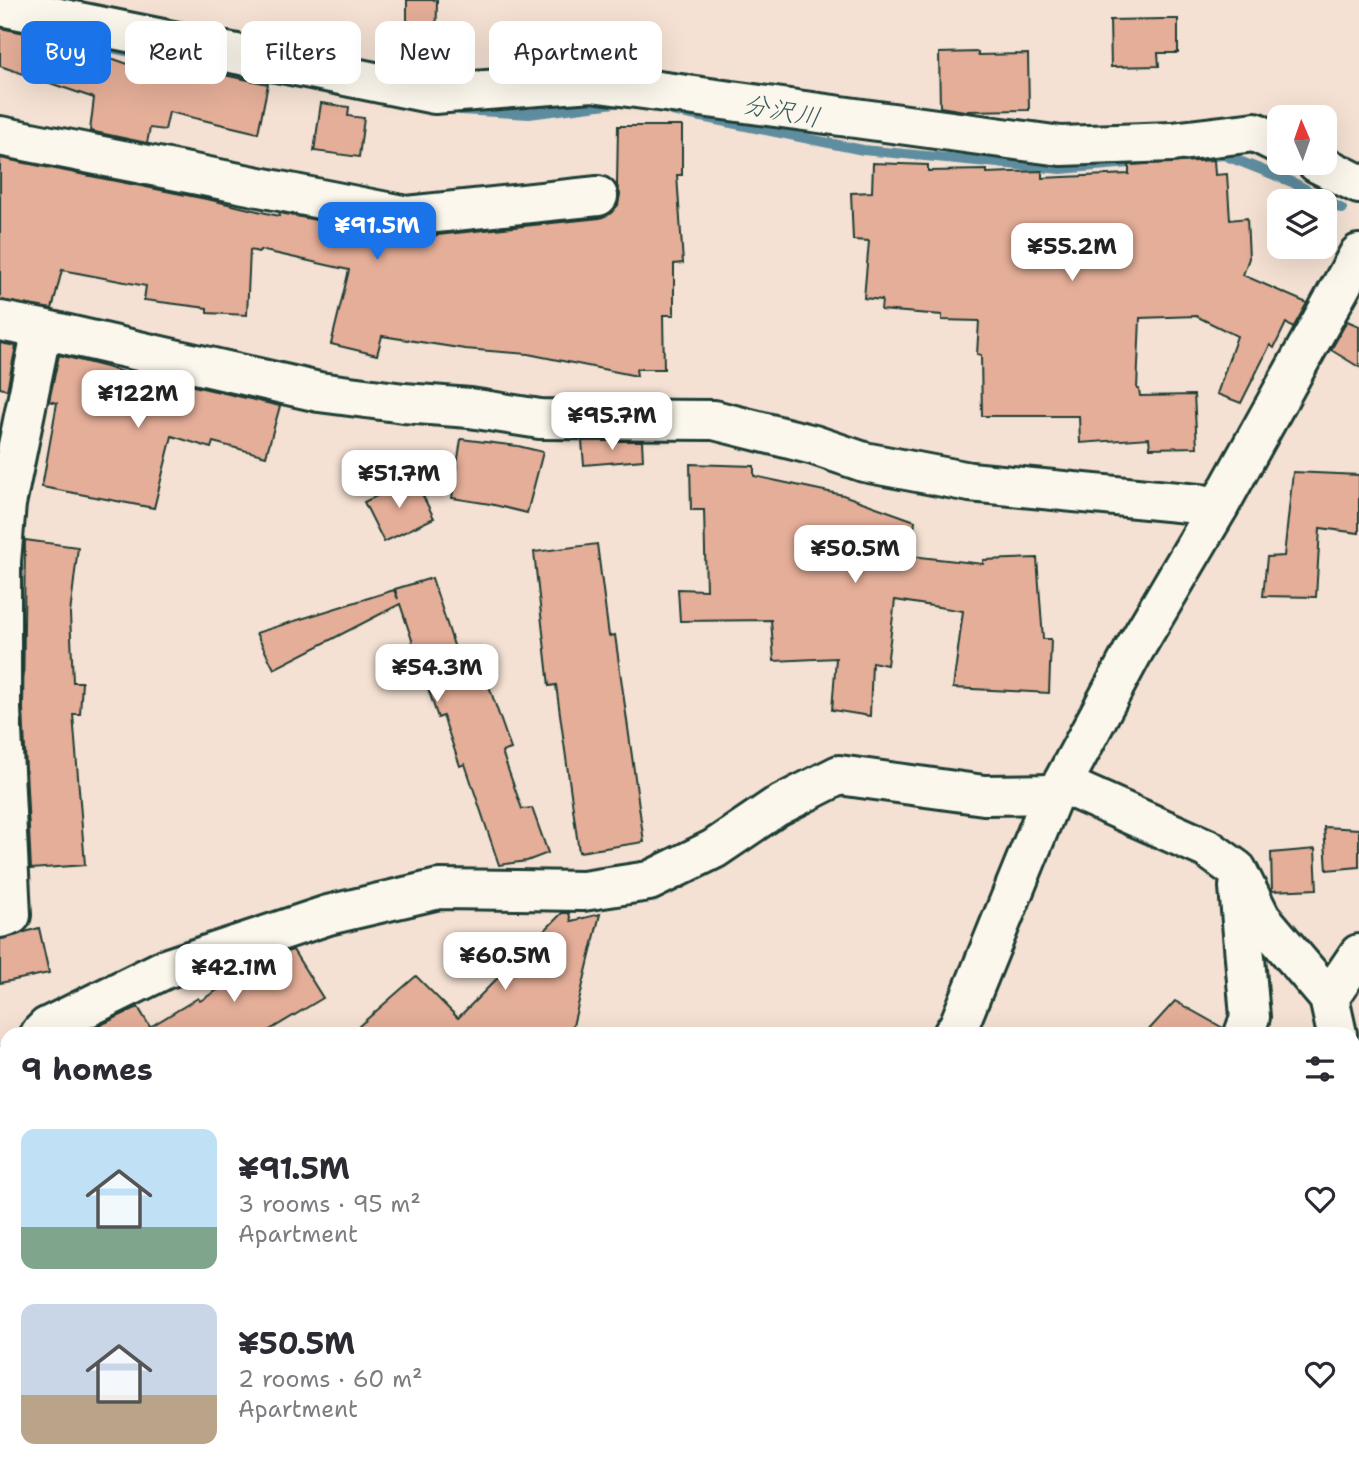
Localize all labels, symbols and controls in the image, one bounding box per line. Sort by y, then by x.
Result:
chip: Buy [21,21,111,84]
chip: Rent [125,21,227,84]
chip: Filters [241,21,361,84]
chip: New [375,21,475,84]
chip: Apartment [489,21,662,84]
water label: 分沢川 [740,85,824,135]
north arrow [1267,105,1337,175]
map controls [1267,105,1337,259]
button: layers [1267,189,1337,259]
pin: ¥91.5M [320,202,434,262]
text: ¥91.5M [334,210,420,240]
pin: ¥55.2M [1015,224,1129,283]
text: ¥55.2M [1027,231,1117,261]
pin: ¥122M [89,370,187,430]
text: ¥122M [98,378,178,408]
pin: ¥95.7M [555,392,669,452]
text: ¥95.7M [567,400,657,430]
pin: ¥51.7M [342,450,456,510]
text: ¥51.7M [358,458,440,488]
pin: ¥50.5M [798,526,912,585]
text: ¥50.5M [810,533,900,563]
pin: ¥54.3M [380,644,494,704]
text: ¥54.3M [391,652,483,682]
pin: ¥60.5M [448,932,562,992]
text: ¥60.5M [459,940,551,970]
pin: ¥42.1M [177,944,291,1004]
text: ¥42.1M [191,952,277,982]
text: 9 homes [21,1049,153,1090]
icon: filters [1301,1050,1339,1088]
text: ¥91.5M [238,1148,350,1189]
icon: home [77,1157,161,1241]
icon: heart [1301,1180,1339,1218]
text: 3 rooms · 95 m² [238,1189,421,1219]
text: Apartment [238,1219,358,1249]
text: ¥50.5M [238,1323,355,1364]
icon: home [77,1332,161,1416]
icon: heart [1301,1355,1339,1393]
text: 2 rooms · 60 m² [238,1364,423,1394]
text: Apartment [238,1394,358,1424]

